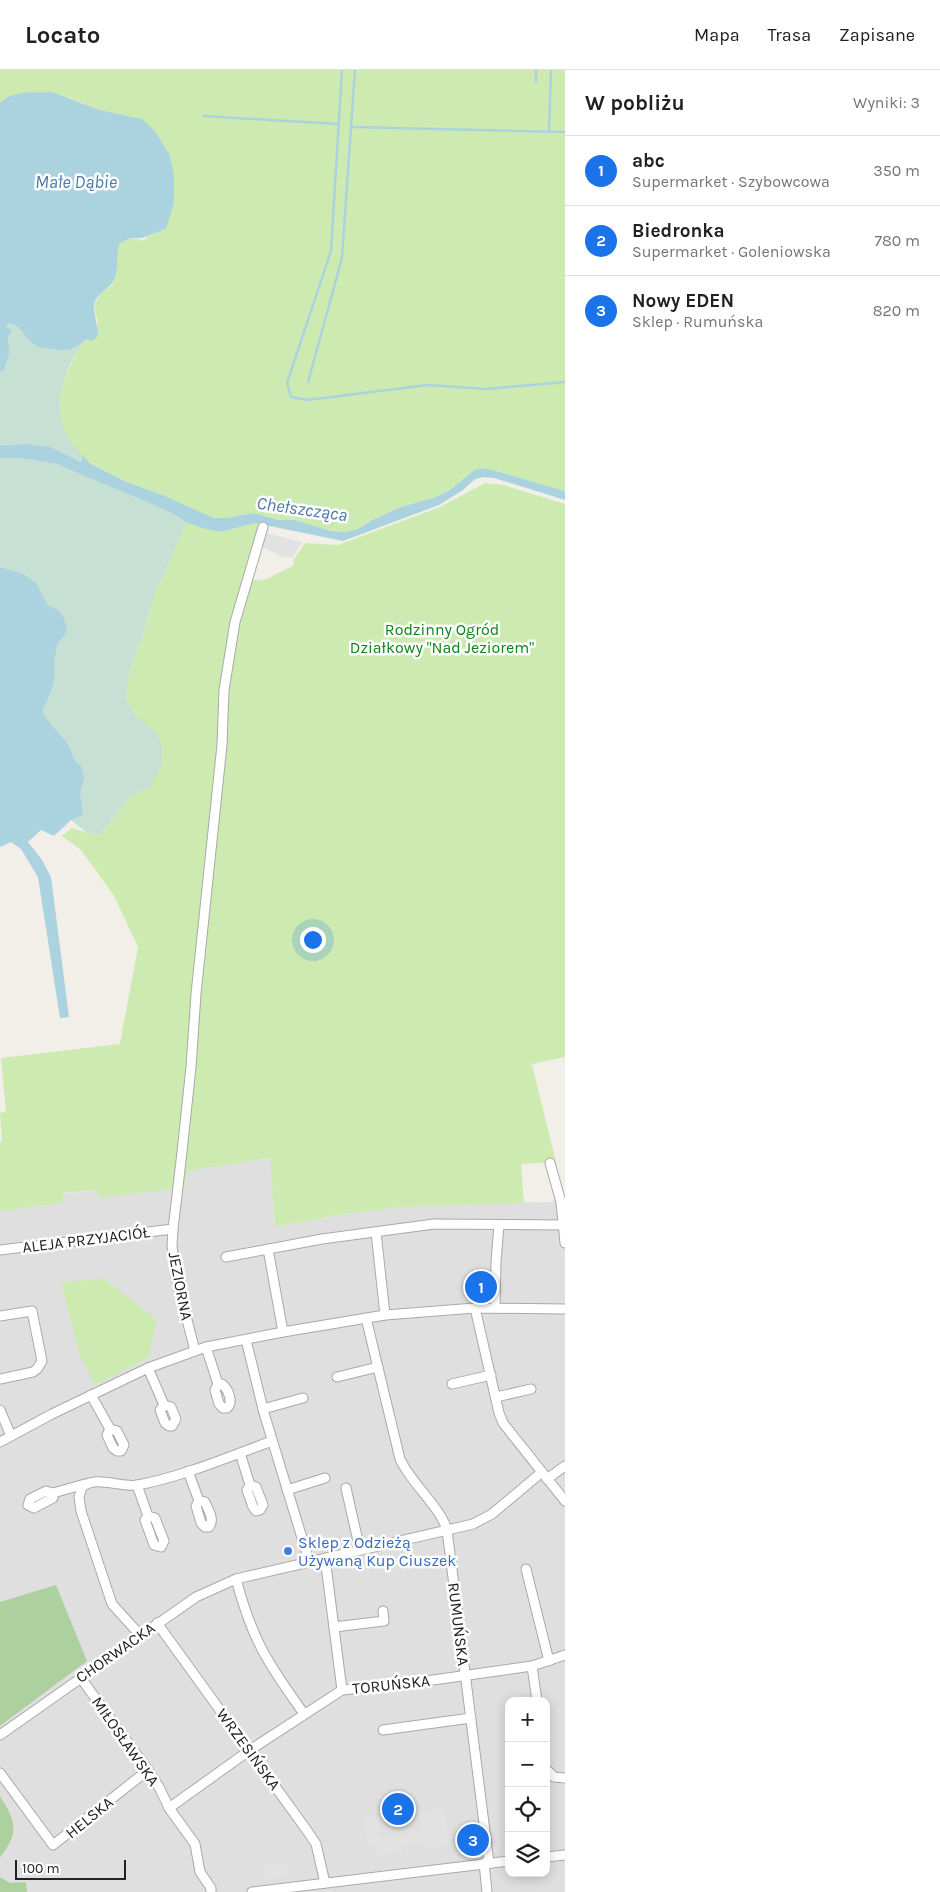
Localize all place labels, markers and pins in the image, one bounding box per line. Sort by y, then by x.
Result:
pin: 1 [465,1268,497,1306]
place label: Sklep z Odzieżą Używaną Kup Ciuszek [298,1533,456,1570]
marker: Sklep z Odzieżą Używaną Kup Ciuszek [282,1545,294,1557]
pin: 2 [382,1790,414,1828]
pin: 3 [457,1821,489,1859]

